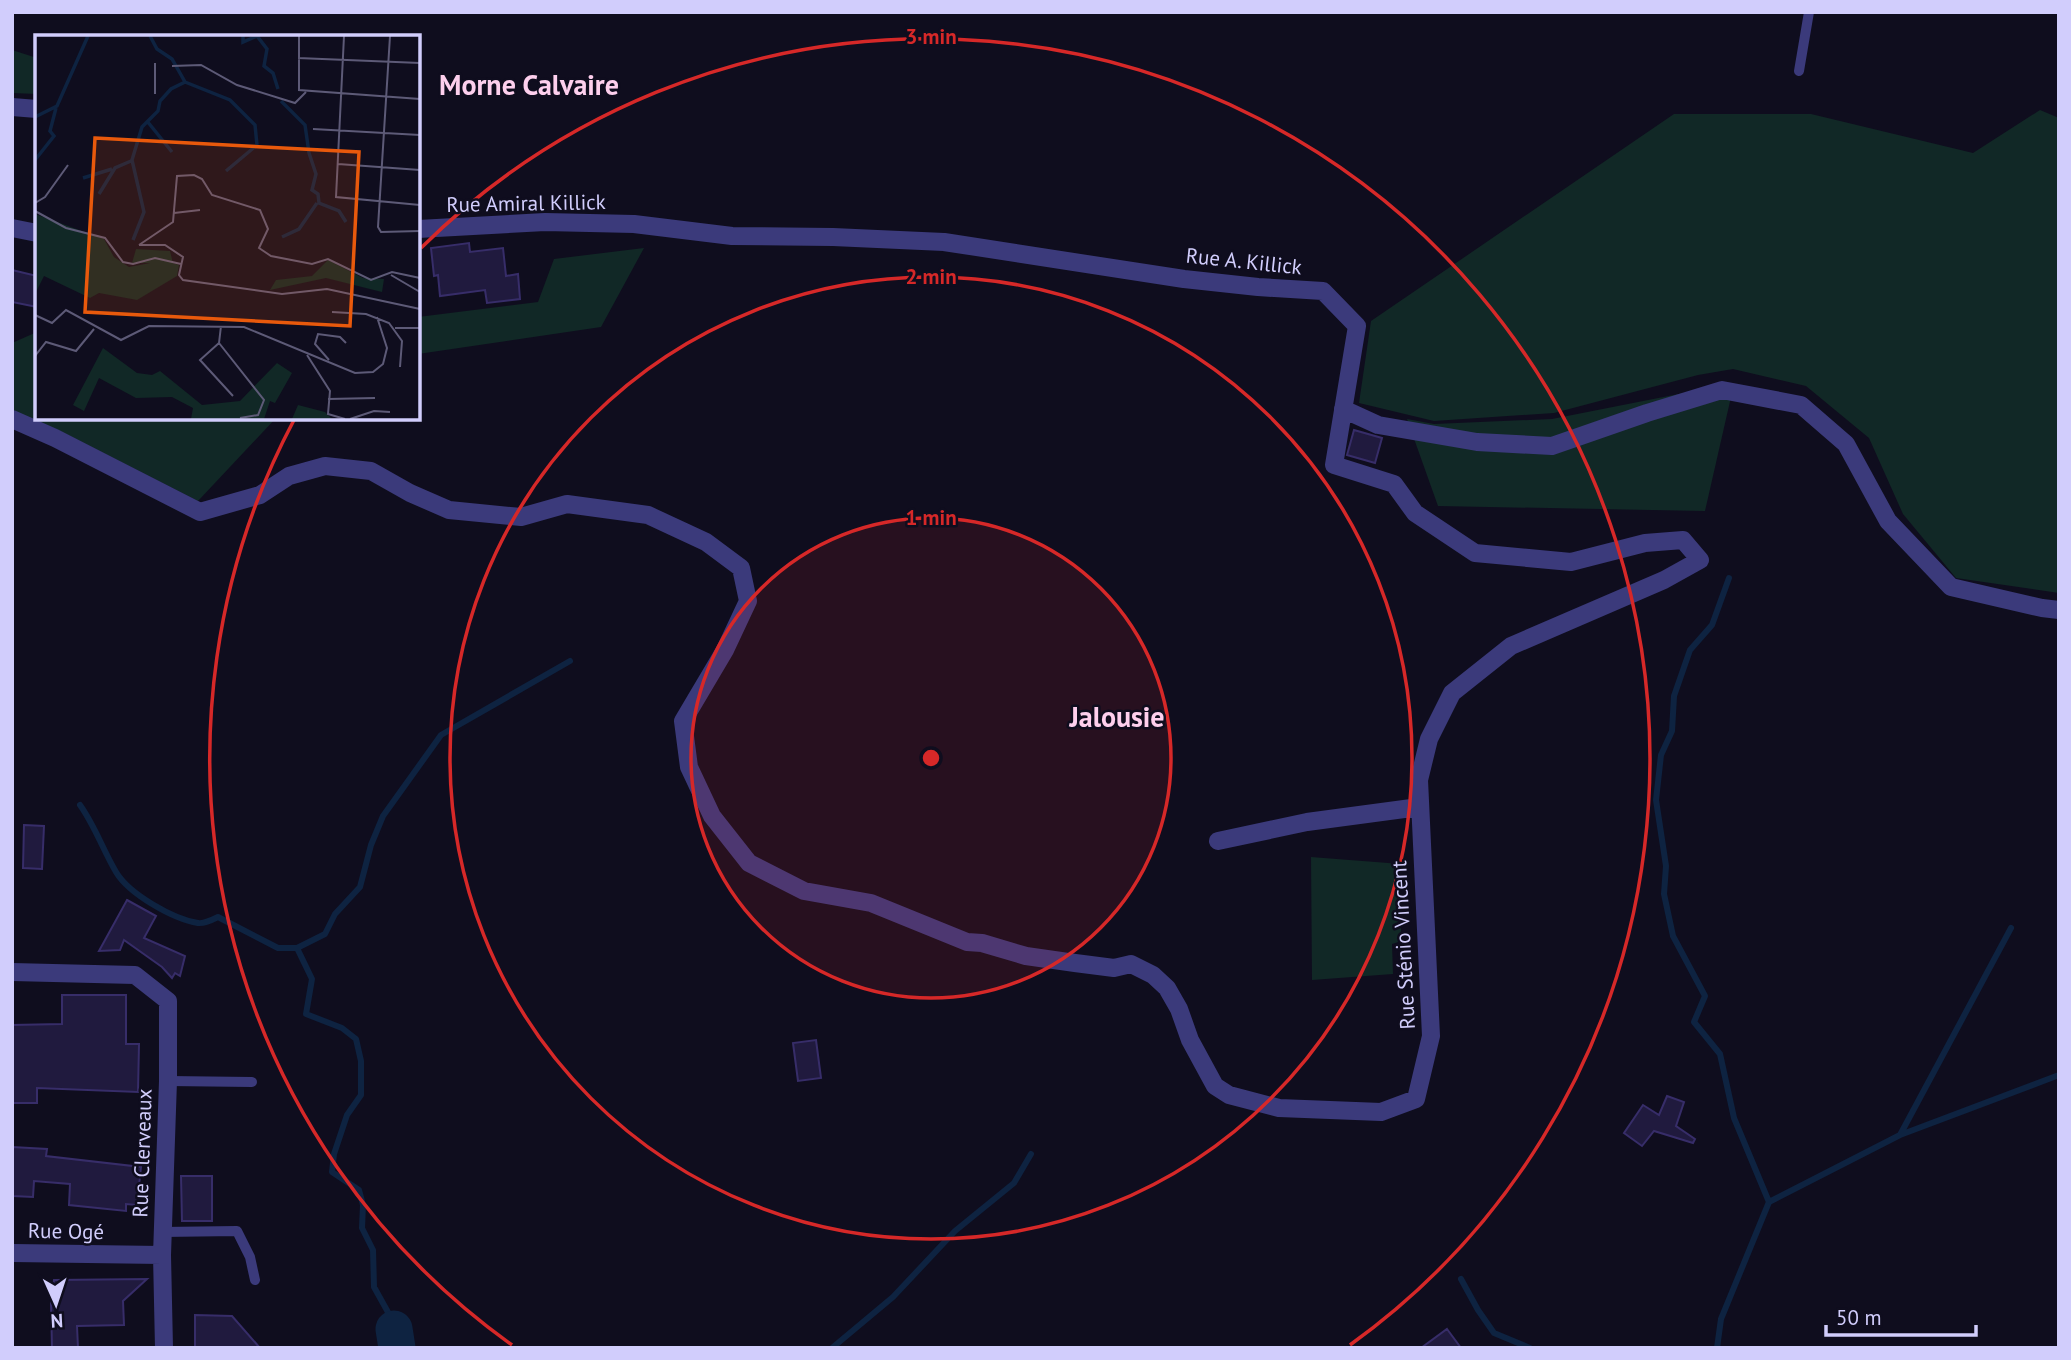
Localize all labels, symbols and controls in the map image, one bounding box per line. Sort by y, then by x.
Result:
text: 3 min [905,23,957,50]
inset map [35,35,420,420]
district label: Morne Calvaire [439,66,619,103]
street label: Rue Amiral Killick [446,188,606,218]
street label: Rue A. Killick [1185,241,1303,281]
text: 2 min [905,263,957,290]
text: 1 min [905,504,957,531]
district label: Jalousie [1068,698,1165,735]
centre of rings [919,746,943,770]
street label: Rue Sténio Vincent [1385,860,1421,1030]
street label: Rue Clerveaux [126,1088,158,1218]
street label: Rue Ogé [28,1217,104,1245]
north arrow [21,1269,91,1339]
scale bar [1826,1294,1976,1338]
text: 50 m [1836,1304,1882,1331]
text: N [50,1309,64,1333]

